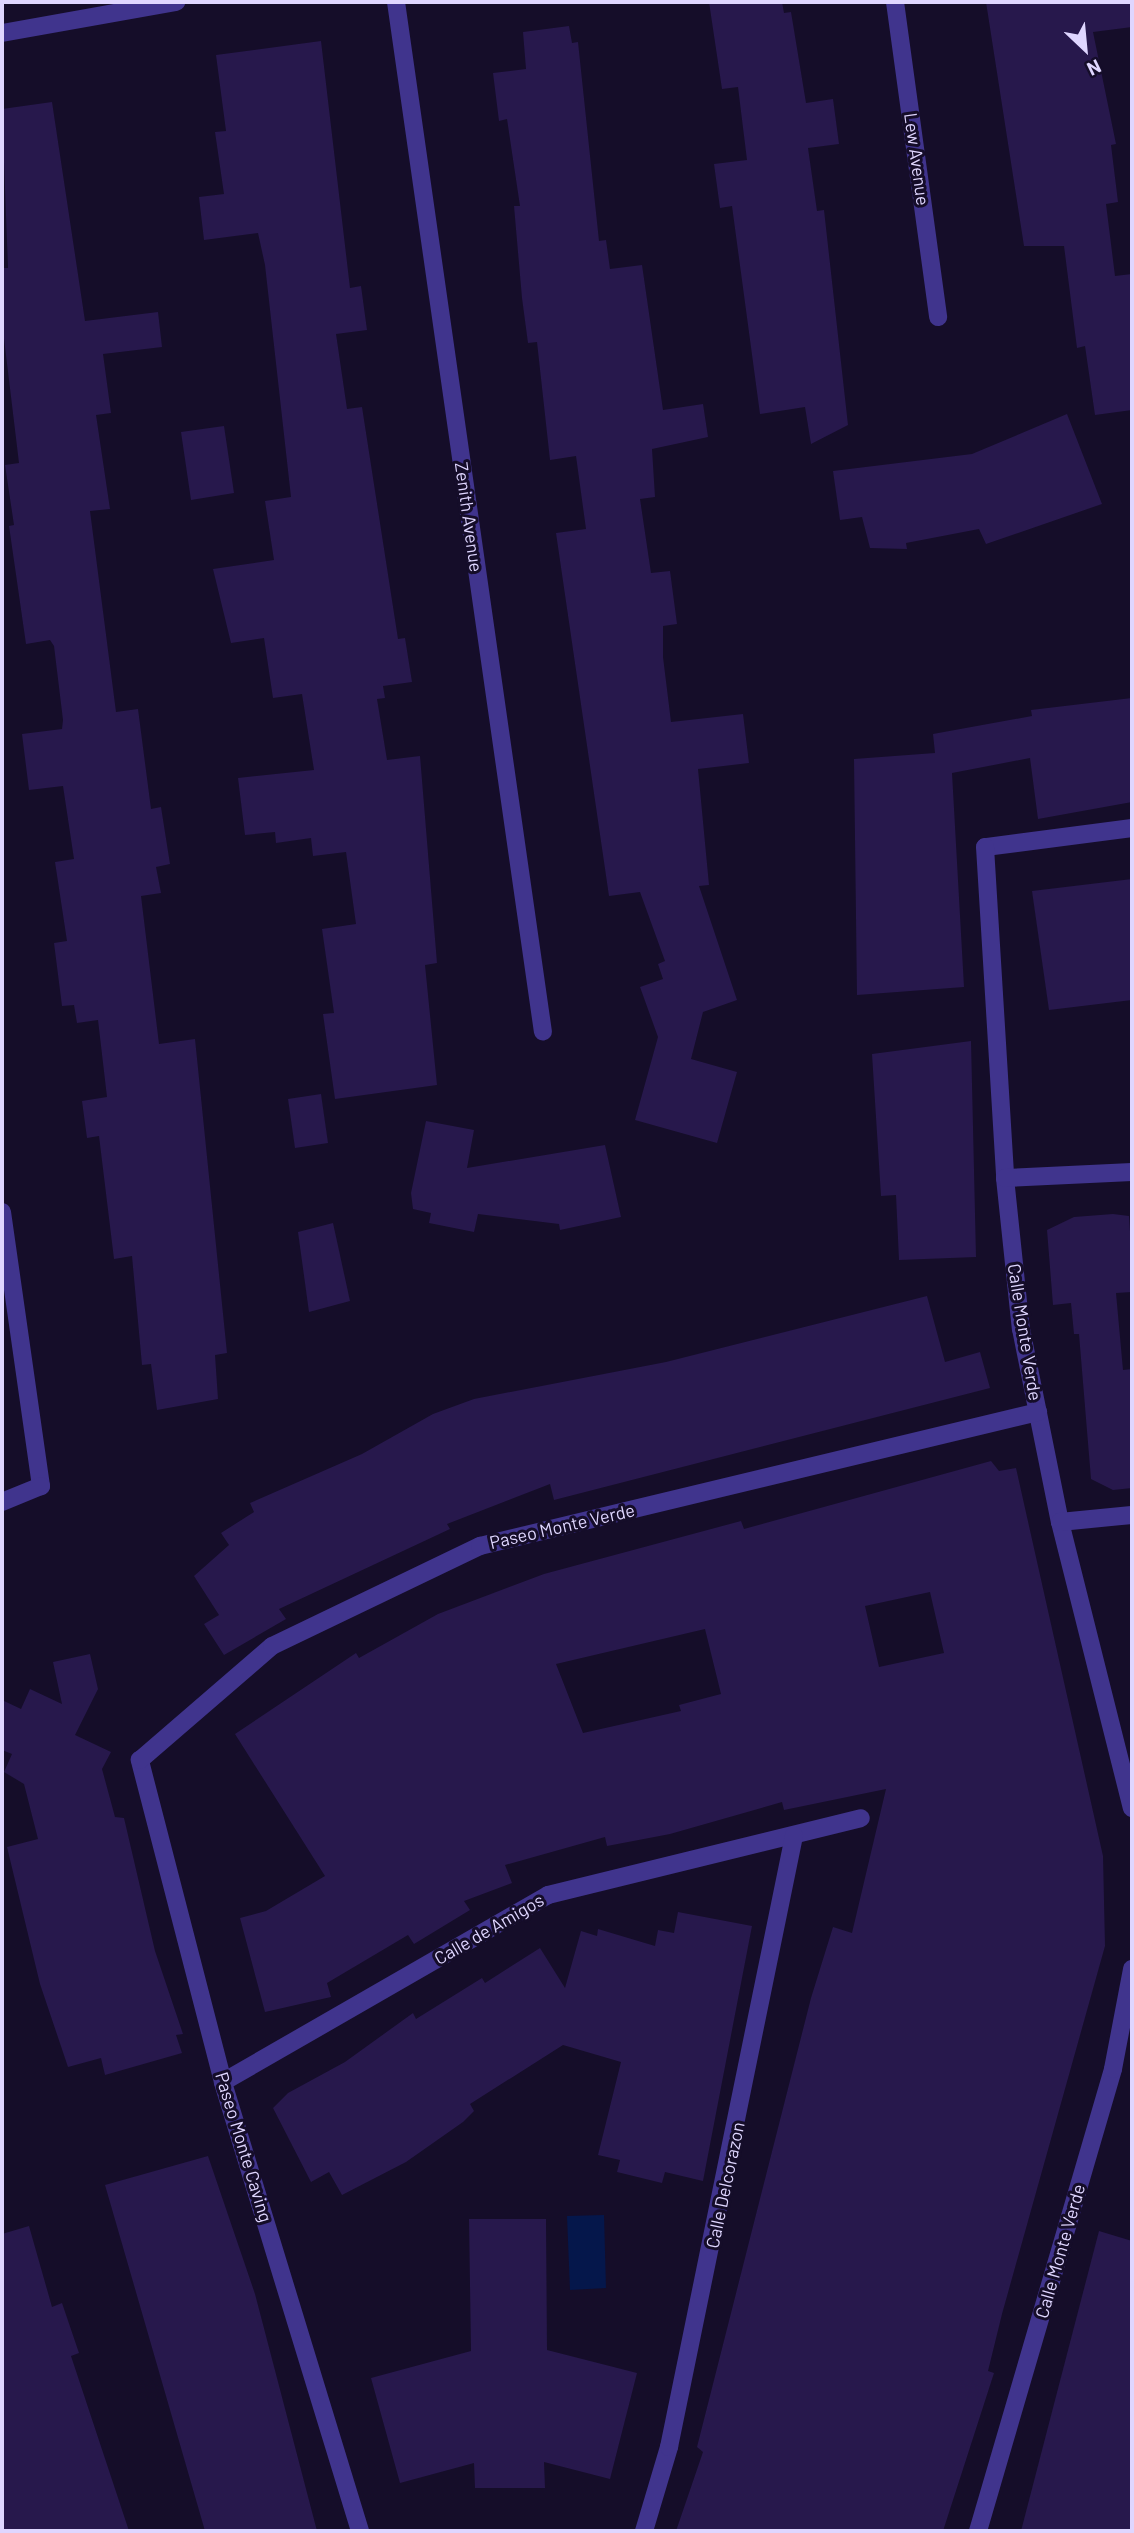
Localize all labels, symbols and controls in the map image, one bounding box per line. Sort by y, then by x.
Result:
north arrow [1050,14,1120,84]
text: N [1084,55,1105,81]
street label: Lew Avenue [900,111,934,207]
street label: Zenith Avenue [451,461,487,573]
street label: Calle Monte Verde [1003,1262,1047,1402]
street label: Paseo Monte Verde [487,1499,637,1553]
street label: Calle de Amigos [430,1889,548,1969]
street label: Paseo Monte Caving [211,2069,277,2225]
street label: Calle Delcorazon [701,2120,749,2250]
street label: Calle Monte Verde [1031,2181,1089,2321]

